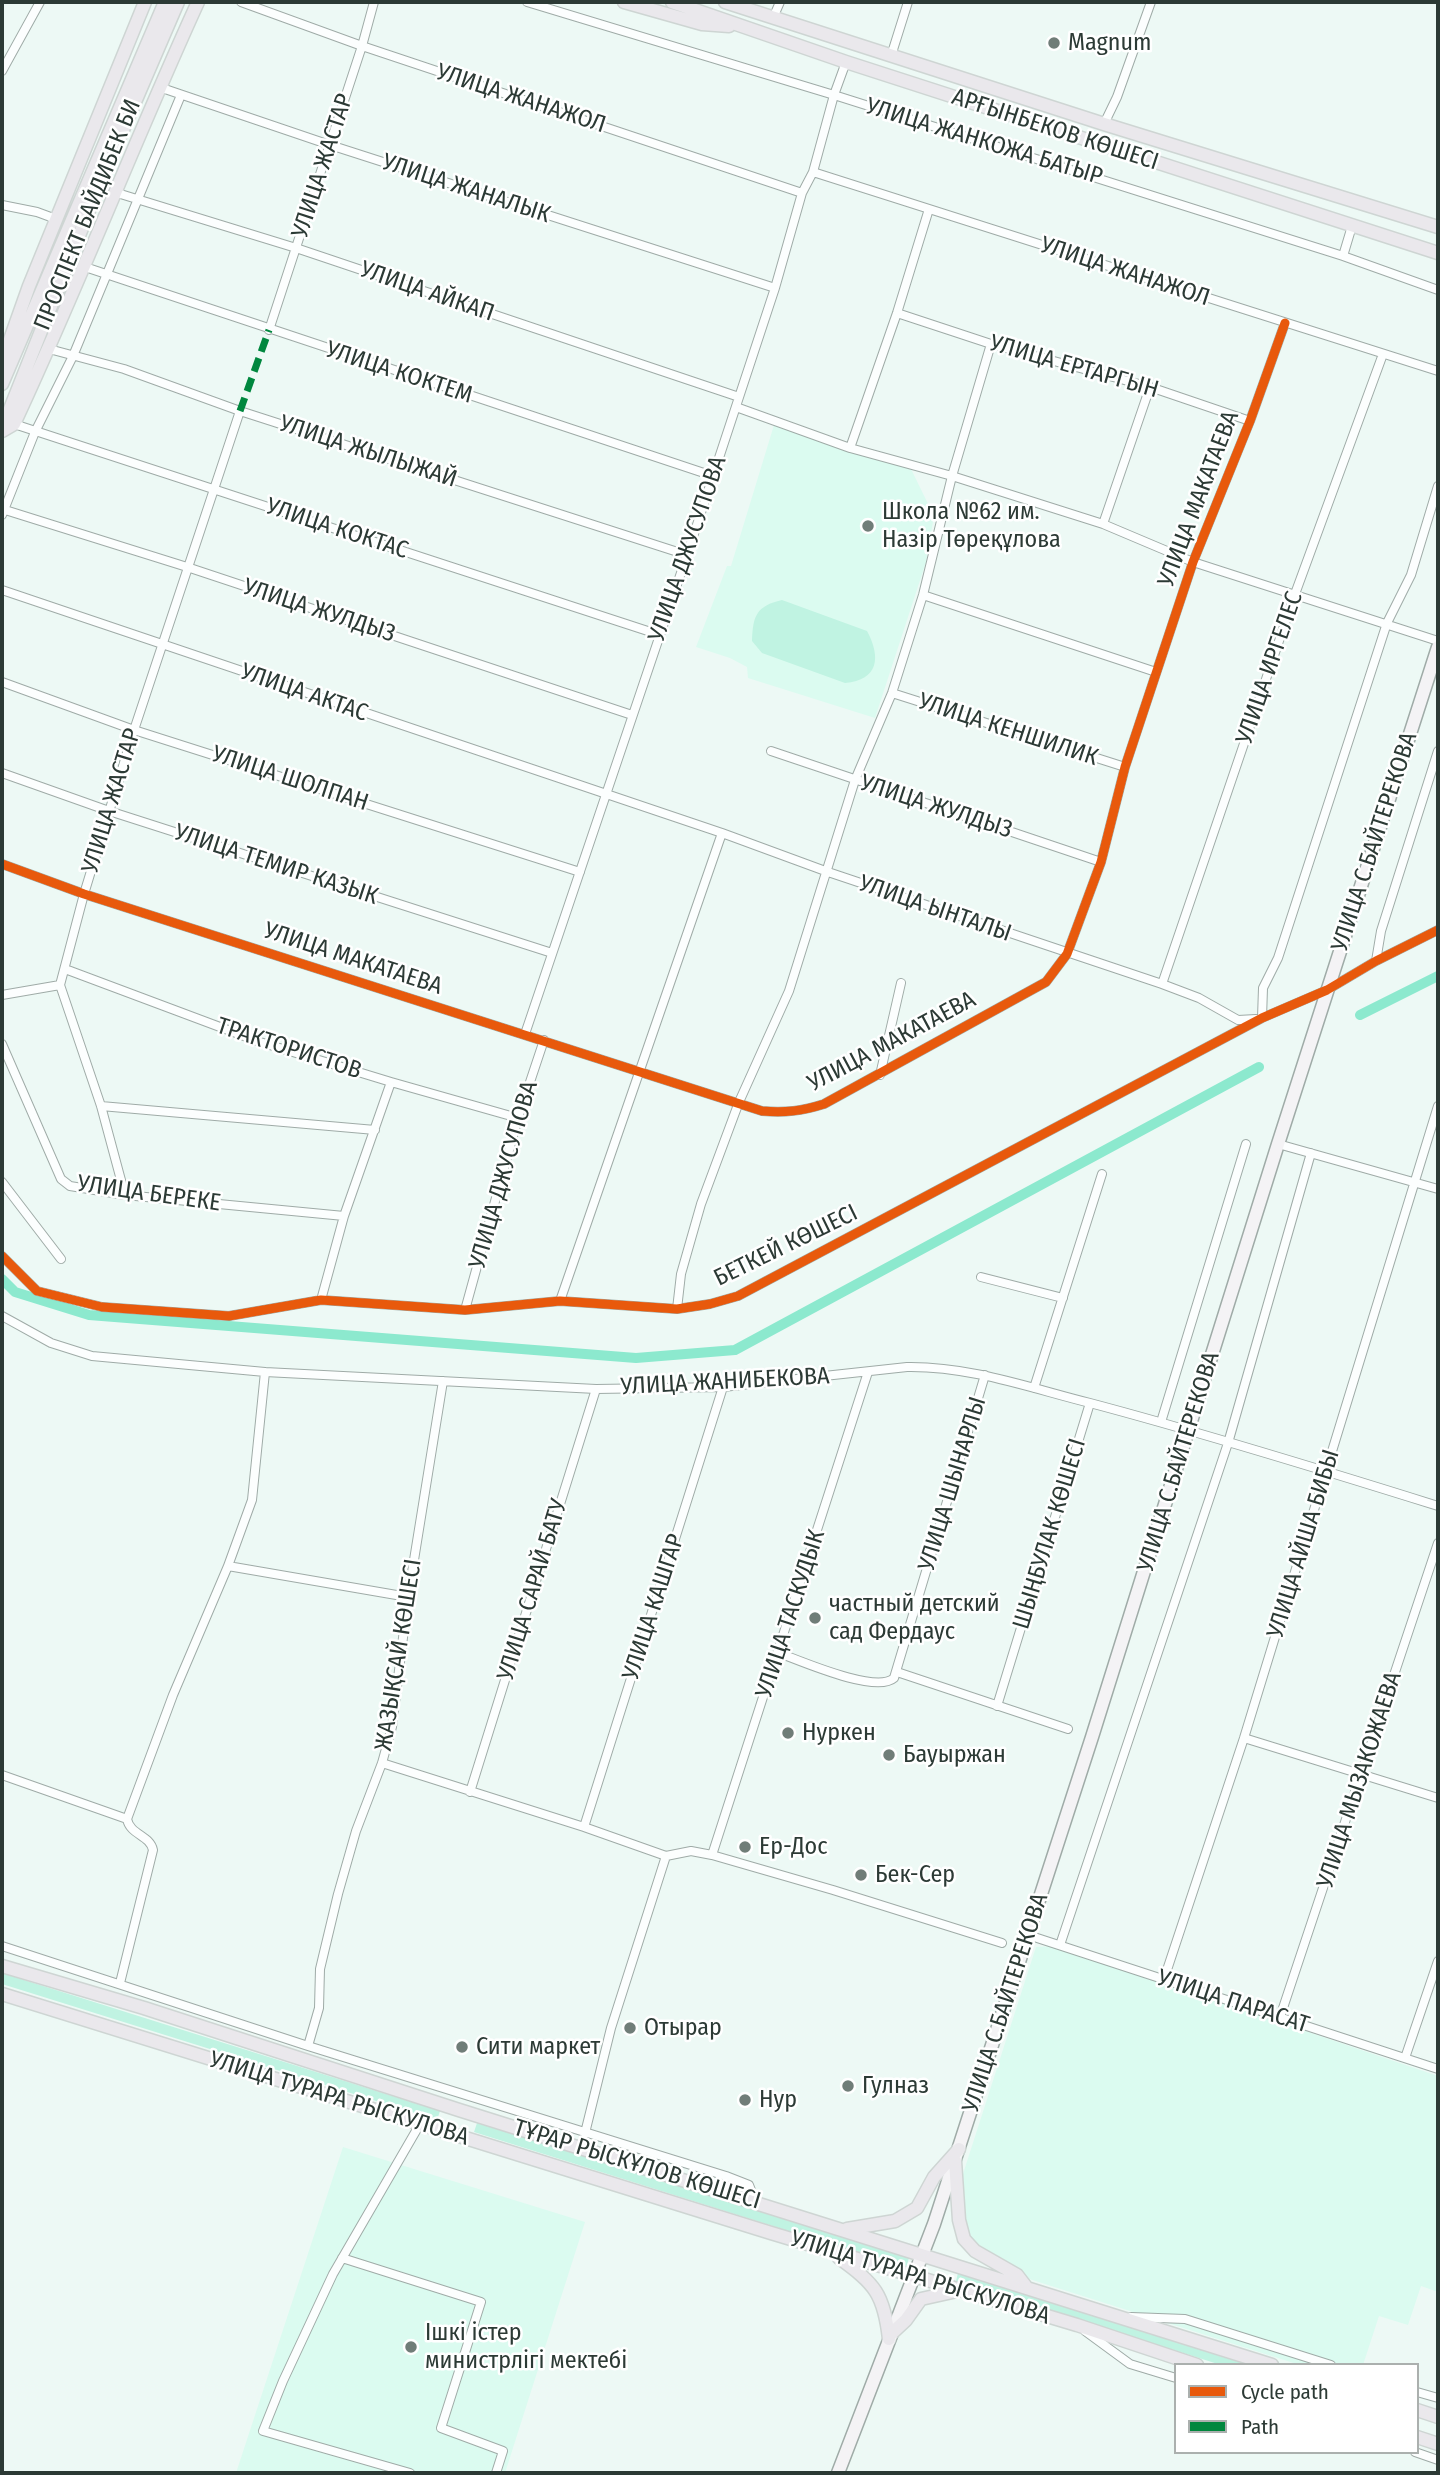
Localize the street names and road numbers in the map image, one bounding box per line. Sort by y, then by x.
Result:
street label: УЛИЦА ЖАНАЖОЛ [433,58,609,140]
street label: АРҒЫНБЕКОВ КӨШЕСІ [948,83,1162,177]
street label: УЛИЦА ЖАСТАР [286,90,360,242]
street label: УЛИЦА ЖАНКОЖА БАТЫР [862,92,1106,192]
street label: ПРОСПЕКТ БАЙДИБЕК БИ [28,95,148,335]
street label: УЛИЦА ЖАНАЛЫК [378,148,554,230]
street label: УЛИЦА ЖАНАЖОЛ [1037,231,1213,313]
street label: УЛИЦА АЙКАП [356,256,498,328]
street label: УЛИЦА ЕРТАРГЫН [986,329,1162,405]
street label: УЛИЦА КОКТЕМ [322,336,476,410]
street label: УЛИЦА МАКАТАЕВА [1152,407,1246,591]
street label: УЛИЦА ЖЫЛЫЖАЙ [276,410,460,494]
street label: УЛИЦА ДЖУСУПОВА [643,453,733,645]
street label: УЛИЦА КОКТАС [262,493,412,565]
street label: УЛИЦА ЖУЛДЫЗ [239,573,399,649]
street label: УЛИЦА ИРГЕЛЕС [1230,588,1310,748]
street label: УЛИЦА АКТАС [237,658,371,728]
street label: УЛИЦА КЕНШИЛИК [915,687,1101,773]
street label: УЛИЦА ЖАСТАР [76,725,148,877]
street label: УЛИЦА С.БАЙТЕРЕКОВА [1326,729,1424,955]
street label: УЛИЦА ШОЛПАН [208,740,372,818]
street label: УЛИЦА ЖУЛДЫЗ [856,769,1016,845]
street label: УЛИЦА ТЕМИР КАЗЫК [171,819,381,911]
street label: УЛИЦА ЫНТАЛЫ [855,869,1015,949]
street label: УЛИЦА МАКАТАЕВА [260,917,446,1001]
street label: УЛИЦА МАКАТАЕВА [803,986,981,1098]
street label: ТРАКТОРИСТОВ [213,1012,365,1086]
street label: УЛИЦА ДЖУСУПОВА [463,1078,545,1272]
street label: УЛИЦА БЕРЕКЕ [76,1170,222,1218]
street label: БЕТКЕЙ КӨШЕСІ [710,1199,862,1293]
street label: УЛИЦА С.БАЙТЕРЕКОВА [1132,1348,1226,1576]
street label: УЛИЦА ЖАНИБЕКОВА [620,1362,830,1402]
street label: УЛИЦА ШЫНАРЛЫ [913,1394,993,1574]
street label: ШЫҢБУЛАК КӨШЕСІ [1007,1435,1093,1633]
street label: УЛИЦА АЙША БИБЫ [1262,1446,1346,1642]
street label: УЛИЦА САРАЙ БАТУ [492,1496,574,1684]
street label: УЛИЦА ТАСКУДЫК [750,1526,832,1702]
street label: УЛИЦА КАШГАР [617,1530,691,1684]
street label: ЖАЗЫҚСАЙ КӨШЕСІ [370,1557,428,1753]
street label: УЛИЦА МЫЗАКОЖАЕВА [1311,1668,1409,1892]
street label: УЛИЦА С.БАЙТЕРЕКОВА [957,1890,1055,2116]
street label: УЛИЦА ПАРАСАТ [1153,1964,1313,2040]
street label: УЛИЦА ТУРАРА РЫСКУЛОВА [206,2046,472,2152]
street label: ТҰРАР РЫСКҰЛОВ КӨШЕСІ [510,2114,764,2216]
street label: УЛИЦА ТУРАРА РЫСКУЛОВА [787,2225,1053,2331]

